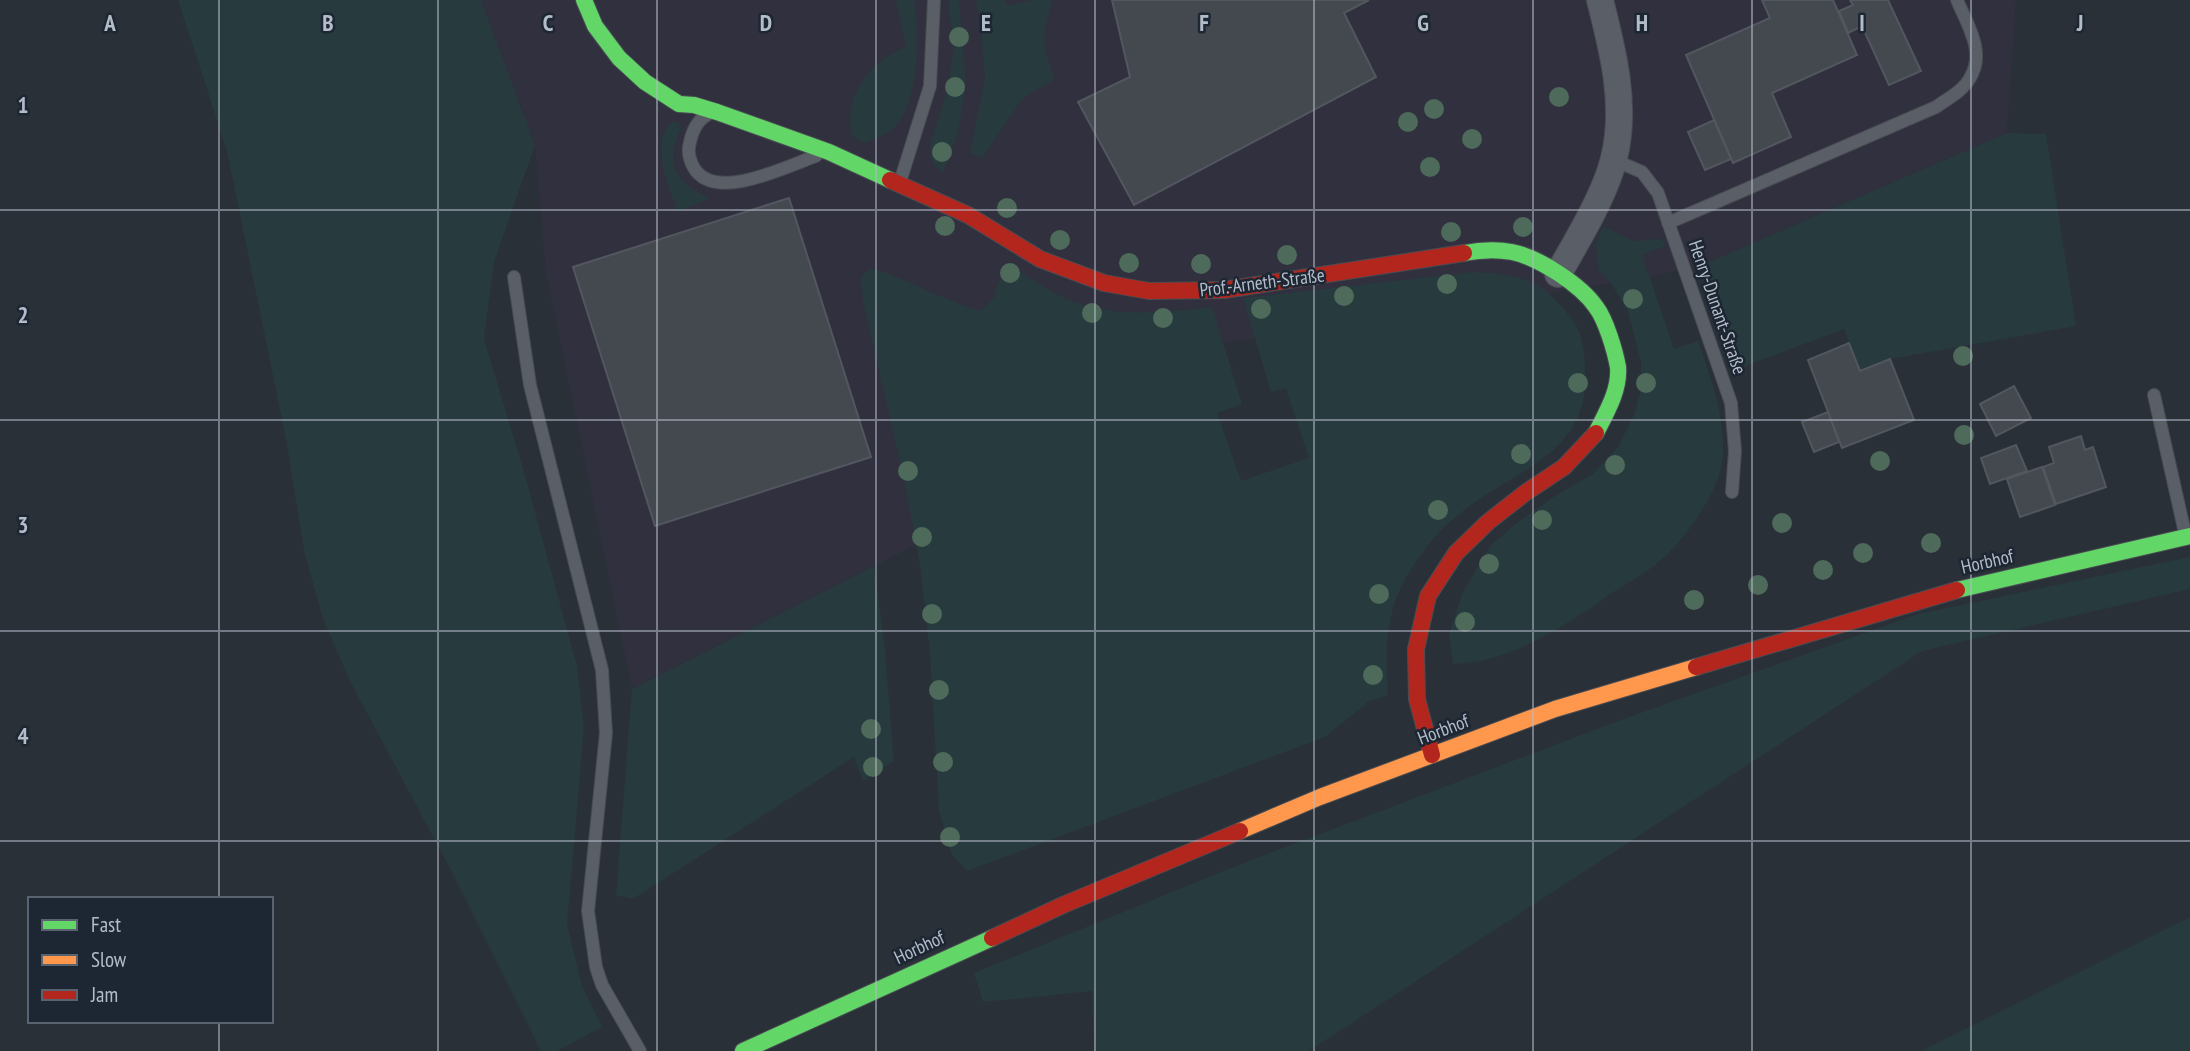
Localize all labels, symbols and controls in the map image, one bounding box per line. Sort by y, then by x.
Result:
text: A [103,8,116,37]
text: B [322,8,334,37]
text: C [543,8,554,37]
text: D [760,8,772,37]
text: E [981,8,991,37]
text: F [1199,8,1209,37]
text: G [1417,8,1429,37]
text: H [1636,8,1648,37]
text: I [1859,8,1865,37]
text: J [2076,8,2083,37]
text: 1 [18,90,29,119]
street label: Henry-Dunant-Straße [1684,237,1752,377]
street label: Prof.-Arneth-Straße [1198,262,1326,302]
text: 2 [18,300,29,329]
text: 3 [18,510,29,539]
street label: Horbhof [1958,543,2017,579]
street label: Horbhof [1414,708,1473,750]
text: 4 [18,721,29,750]
legend [28,897,273,1023]
text: Fast [91,911,121,938]
street label: Horbhof [890,924,949,969]
text: Slow [91,946,127,973]
text: Jam [90,981,118,1008]

